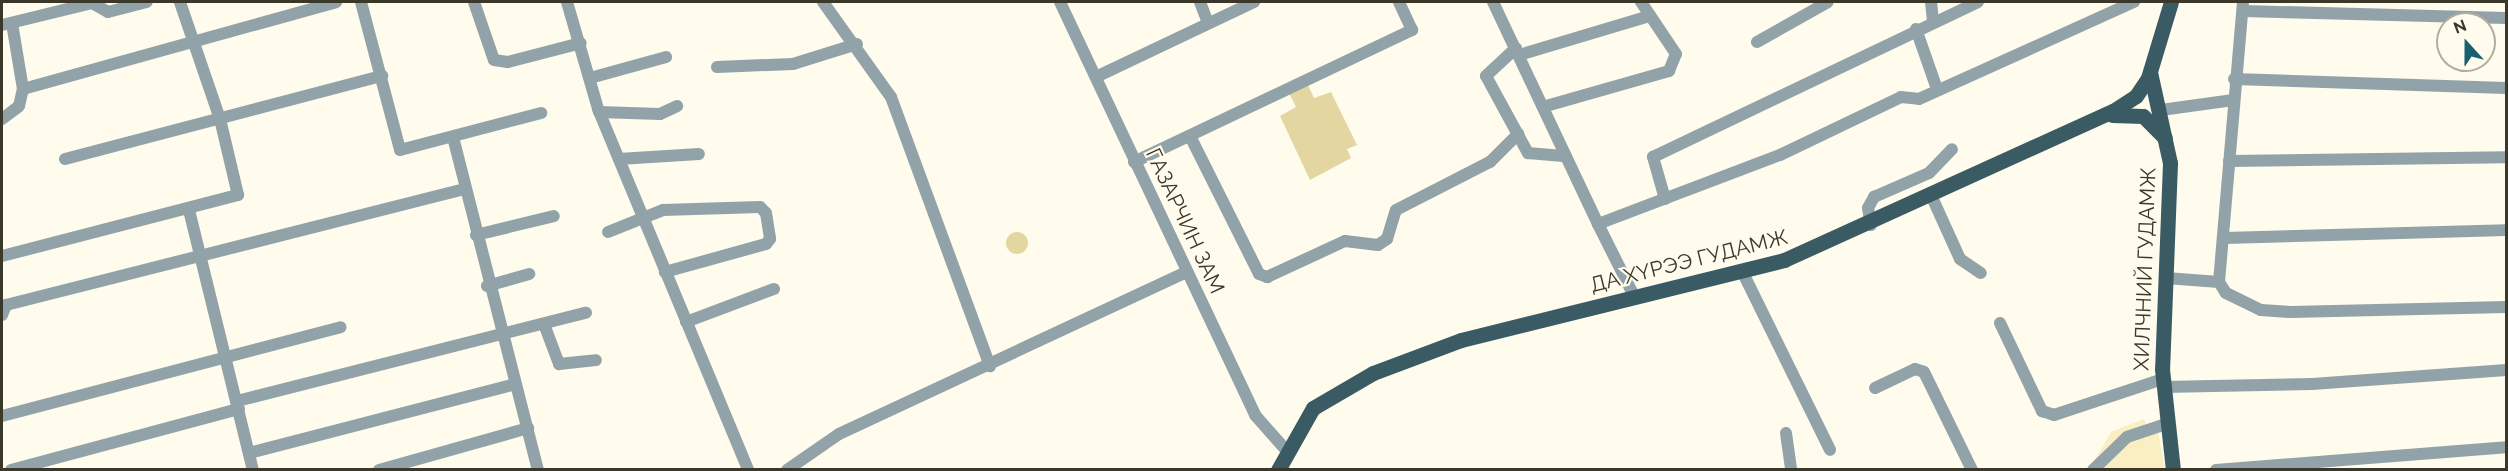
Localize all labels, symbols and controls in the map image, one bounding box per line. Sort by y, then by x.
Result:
north arrow [2436,12,2496,72]
text: N [2451,16,2469,38]
street label: ГАЗАРЧИН ЗАМ [1140,144,1230,298]
street label: ХИЛЧНИЙ ГУДАМЖ [2129,167,2161,371]
street label: ДА ХҮРЭЭ ГУДАМЖ [1587,224,1791,298]

